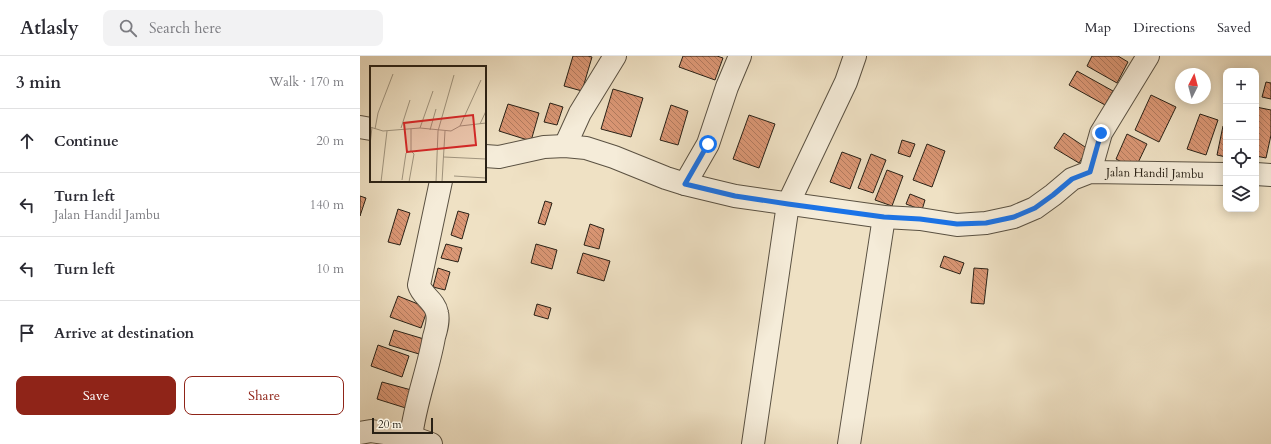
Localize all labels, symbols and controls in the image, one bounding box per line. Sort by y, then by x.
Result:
search box [103,10,383,46]
text: Atlasly [20,15,79,41]
icon: search [117,17,139,39]
text: Search here [149,18,222,38]
text: Map [1085,18,1111,37]
text: Directions [1133,18,1195,37]
text: Saved [1217,18,1251,37]
inset map [370,66,486,182]
north arrow [1175,68,1211,104]
map controls [1223,68,1259,212]
button: + [1223,68,1259,104]
text: 3 min [16,71,61,94]
text: Walk · 170 m [269,73,344,91]
button: − [1223,104,1259,140]
route end [1092,124,1110,142]
icon: ahead [16,130,38,152]
text: Continue [54,131,119,151]
text: 20 m [316,132,344,150]
route start [699,135,717,153]
button: locate [1223,140,1259,176]
street label: Jalan Handil Jambu [1104,164,1205,182]
button: layers [1223,176,1259,212]
text: Turn left [54,186,115,206]
icon: left [16,194,38,216]
text: 140 m [310,196,344,214]
text: Jalan Handil Jambu [54,206,160,224]
icon: left [16,258,38,280]
text: Turn left [54,259,115,279]
text: 10 m [316,260,344,278]
icon: arrive [16,322,38,344]
text: Arrive at destination [54,323,194,343]
button: Save [16,376,176,415]
button: Share [184,376,344,415]
scale bar [372,416,433,435]
text: 20 m [378,417,402,432]

